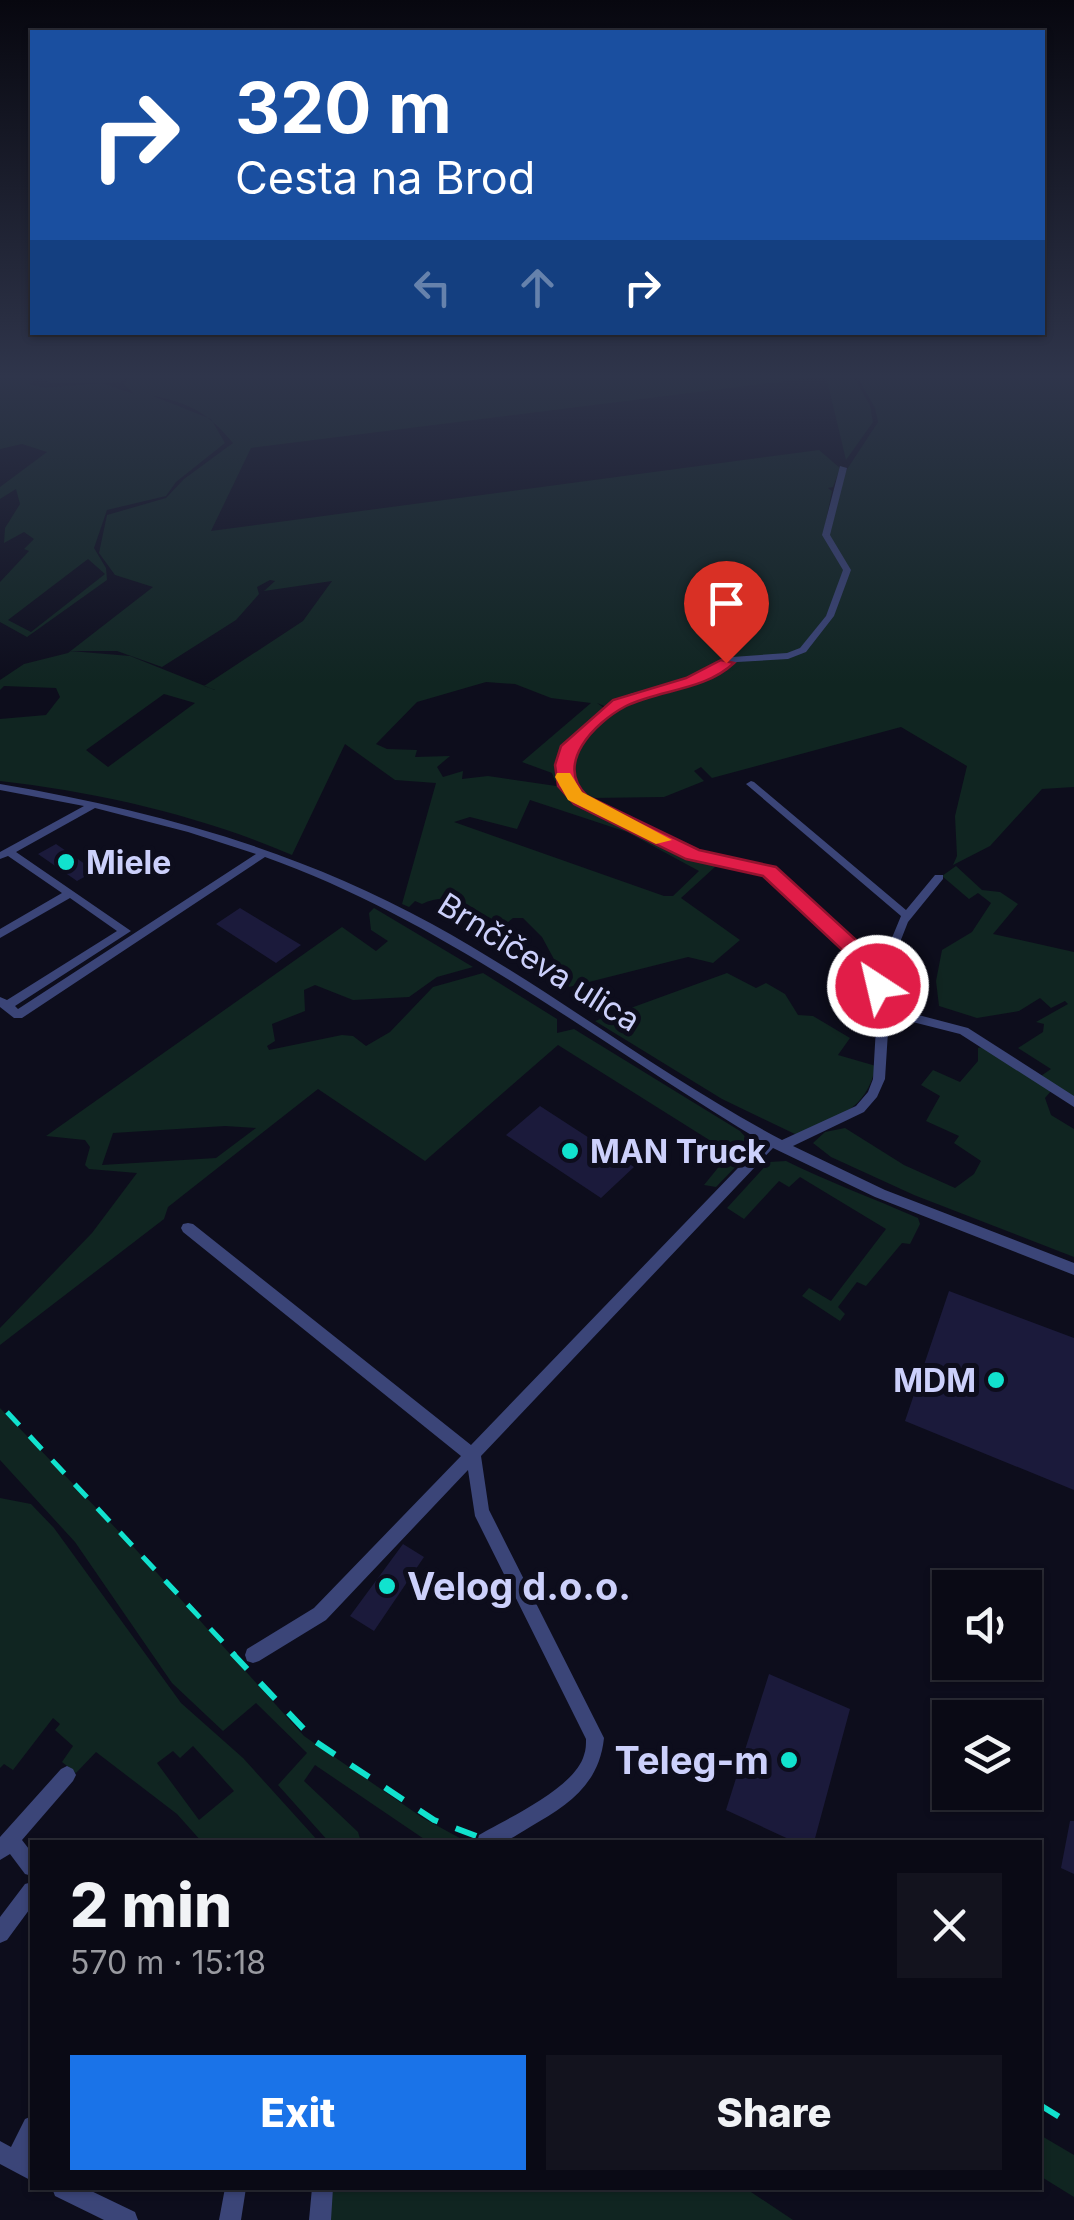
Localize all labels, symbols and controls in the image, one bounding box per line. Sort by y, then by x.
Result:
text: 320 m [235,65,452,150]
icon: right [70,70,200,200]
text: Cesta na Brod [235,150,535,205]
icon: left [405,260,460,315]
icon: ahead [510,260,565,315]
icon: right [615,260,670,315]
pin [684,561,769,664]
icon: arrive [699,576,754,631]
place label: Miele [86,843,171,882]
marker: Miele [55,851,77,873]
street label: Brnčičeva ulica [431,884,647,1040]
position arrow [826,934,930,1038]
place label: MAN Truck [590,1132,766,1171]
marker: MAN Truck [559,1140,581,1162]
place label: MDM [893,1361,976,1400]
marker: MDM [985,1369,1007,1391]
place label: Velog d.o.o. [407,1563,631,1609]
map controls [932,1570,1042,1810]
button: sound [932,1570,1042,1680]
marker: Velog d.o.o. [376,1575,398,1597]
button: layers [932,1700,1042,1810]
place label: Teleg-m [615,1737,769,1783]
marker: Teleg-m [778,1749,800,1771]
text: 2 min [70,1869,232,1941]
button: close [897,1873,1002,1978]
text: 570 m · 15:18 [70,1943,266,1982]
button: Exit [70,2055,526,2170]
button: Share [546,2055,1002,2170]

